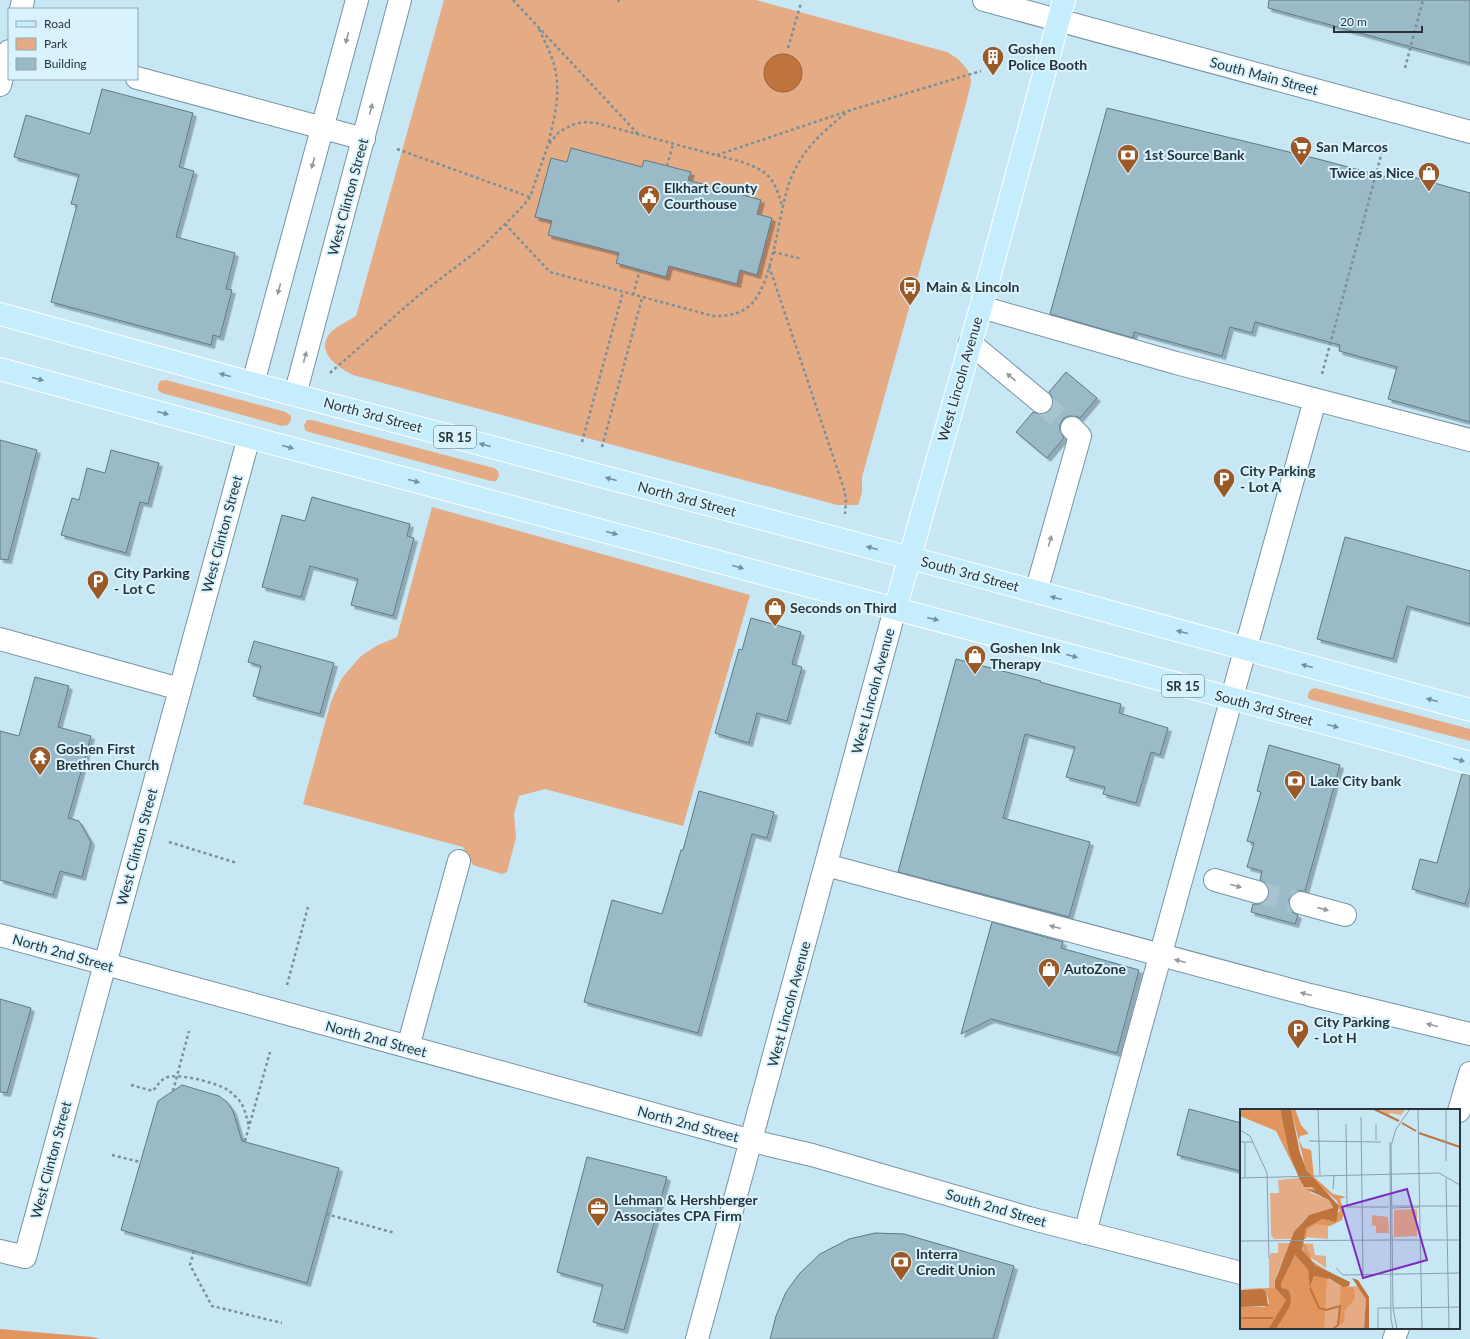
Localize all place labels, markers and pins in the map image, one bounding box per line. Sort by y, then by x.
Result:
place label: Goshen Police Booth [1008,40,1087,73]
building icon: Goshen Police Booth [980,44,1006,77]
supermarket icon: San Marcos [1288,134,1314,167]
place label: San Marcos [1316,138,1388,155]
bank icon: 1st Source Bank [1115,142,1141,175]
place label: 1st Source Bank [1144,146,1245,163]
shop icon: Twice as Nice [1416,160,1442,193]
place label: Twice as Nice [1330,164,1415,181]
place label: Elkhart County Courthouse [664,179,758,212]
public building icon: Elkhart County Courthouse [636,183,662,216]
bus stop icon: Main & Lincoln [897,274,923,307]
place label: Main & Lincoln [926,278,1019,295]
place label: City Parking - Lot A [1240,462,1316,495]
parking icon: City Parking - Lot A [1211,466,1237,499]
place label: City Parking - Lot C [114,564,190,597]
parking icon: City Parking - Lot C [85,568,111,601]
shop icon: Seconds on Third [762,595,788,628]
place label: Seconds on Third [790,599,897,616]
place label: Goshen Ink Therapy [990,639,1061,672]
shop icon: Goshen Ink Therapy [962,643,988,676]
place label: Goshen First Brethren Church [56,740,159,773]
temple icon: Goshen First Brethren Church [27,744,53,777]
bank icon: Lake City bank [1282,768,1308,801]
place label: Lake City bank [1310,772,1402,789]
shop icon: AutoZone [1036,956,1062,989]
place label: AutoZone [1063,960,1126,977]
place label: City Parking - Lot H [1314,1013,1390,1046]
parking icon: City Parking - Lot H [1285,1017,1311,1050]
place label: Lehman & Hershberger Associates CPA Firm [613,1191,759,1224]
office icon: Lehman & Hershberger Associates CPA Firm [585,1195,611,1228]
place label: Interra Credit Union [916,1245,996,1278]
bank icon: Interra Credit Union [888,1249,914,1282]

